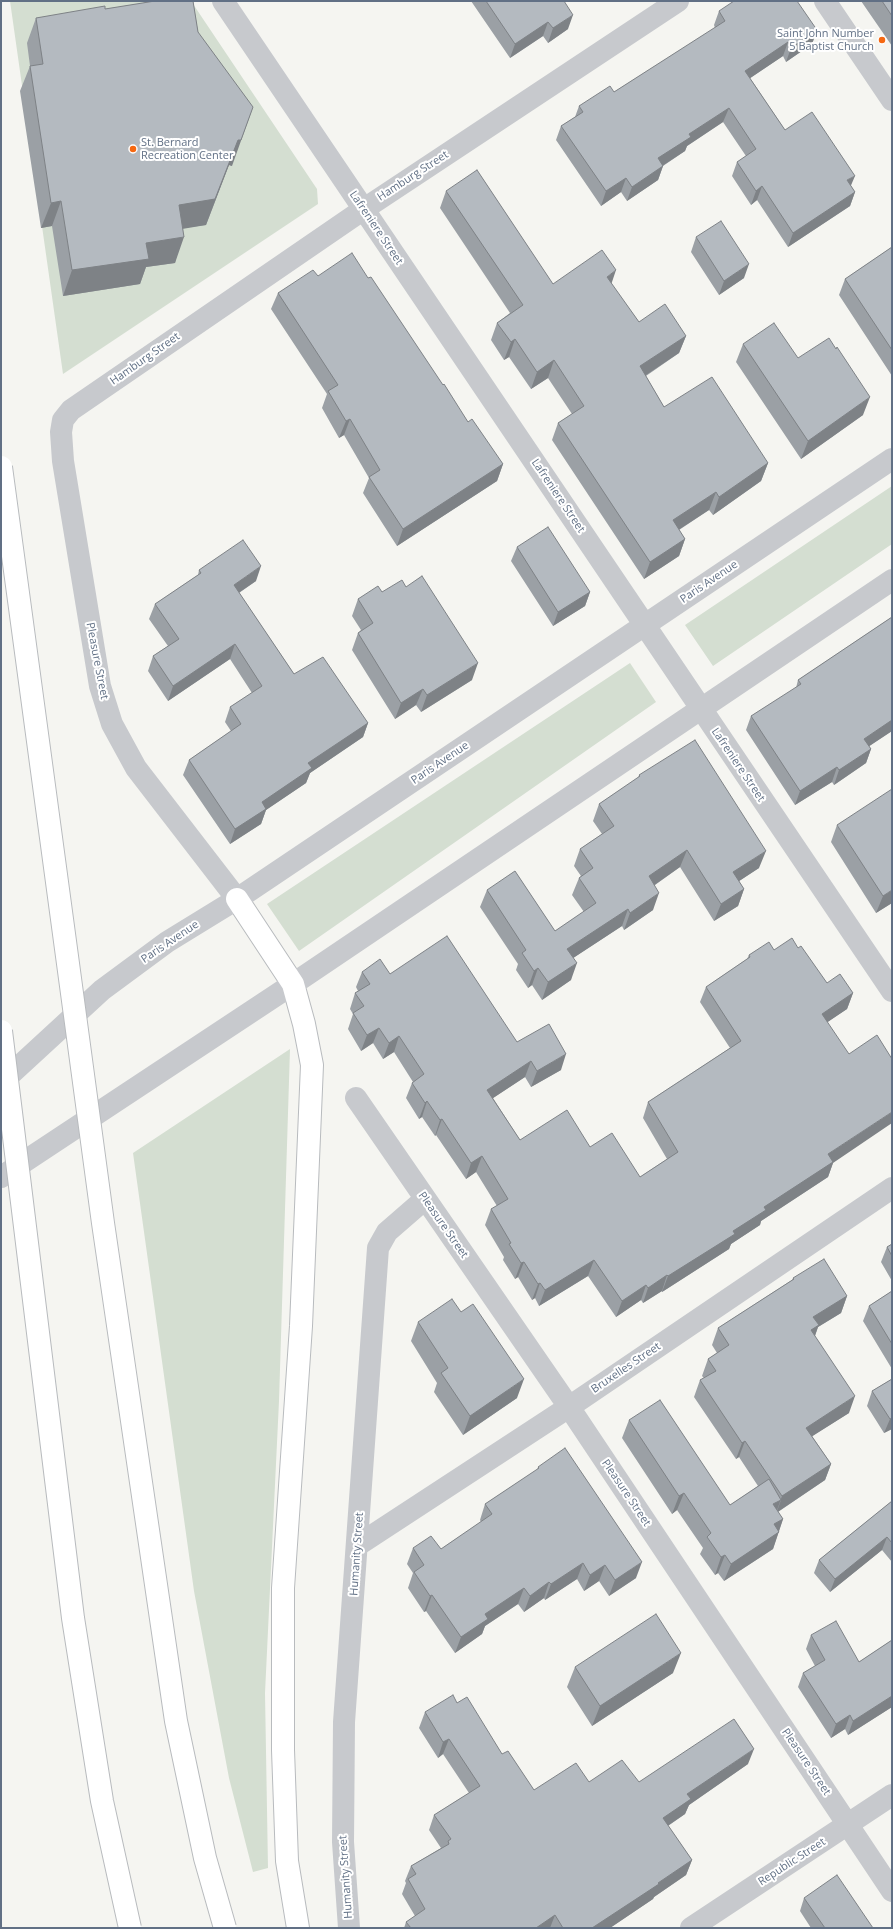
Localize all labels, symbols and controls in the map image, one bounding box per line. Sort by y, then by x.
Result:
place label: Saint John Number 5 Baptist Church [777,27,874,53]
marker: Saint John Number 5 Baptist Church [877,35,887,45]
place label: St. Bernard Recreation Center [141,136,233,162]
marker: St. Bernard Recreation Center [128,144,138,154]
street label: Hamburg Street [375,148,451,204]
street label: Lafreniere Street [346,189,406,267]
street label: Hamburg Street [108,330,182,388]
street label: Lafreniere Street [528,457,588,535]
street label: Paris Avenue [678,558,740,606]
street label: Pleasure Street [83,621,111,701]
street label: Lafreniere Street [708,726,768,804]
street label: Paris Avenue [409,739,471,787]
street label: Paris Avenue [139,918,201,966]
street label: Pleasure Street [415,1189,471,1261]
street label: Bruxelles Street [589,1340,663,1396]
street label: Pleasure Street [599,1457,653,1529]
street label: Humanity Street [347,1512,367,1596]
street label: Pleasure Street [779,1726,833,1798]
street label: Humanity Street [336,1835,356,1919]
street label: Republic Street [756,1835,828,1889]

